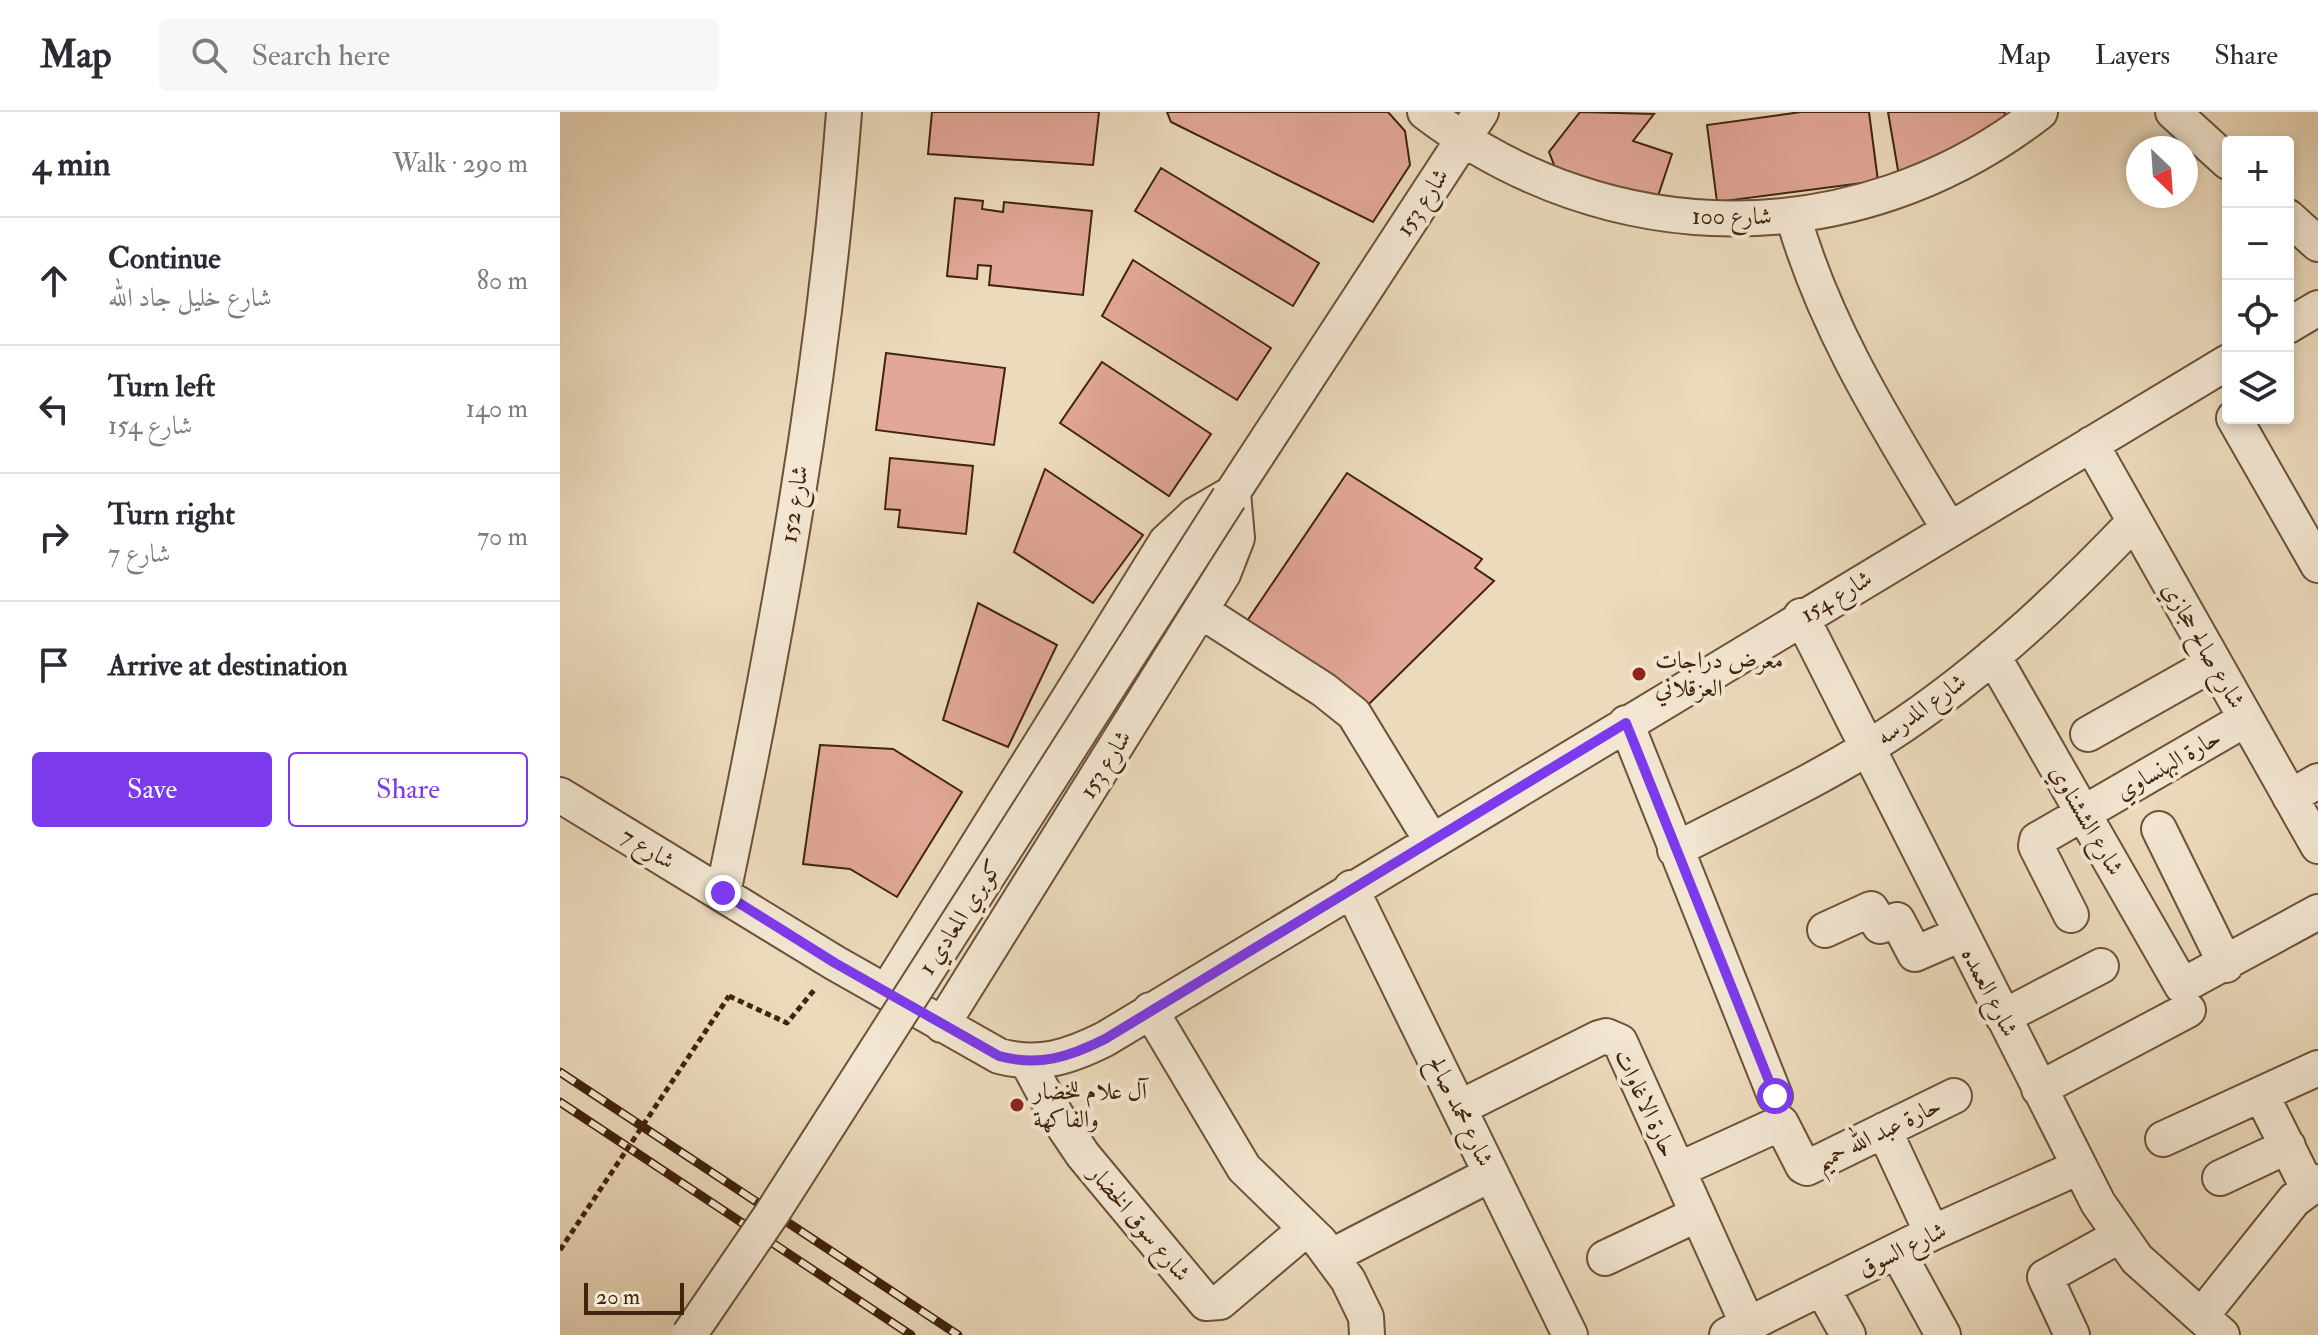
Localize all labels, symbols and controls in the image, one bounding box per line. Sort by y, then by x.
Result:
search box [159,19,719,91]
text: Map [40,31,111,79]
icon: search [187,33,231,77]
text: Search here [251,37,390,74]
text: Map [1998,38,2051,73]
text: Layers [2095,38,2170,73]
text: Share [2214,38,2278,73]
north arrow [2126,136,2198,208]
map controls [2222,136,2294,424]
button: + [2222,136,2294,208]
text: 4 min [32,143,110,186]
text: Walk · 290 m [393,148,528,180]
street label: شارع 153 [1389,162,1459,244]
street label: شارع 100 [1692,201,1772,236]
button: − [2222,208,2294,280]
text: Continue [108,240,221,277]
icon: ahead [32,259,76,303]
text: 80 m [477,265,528,297]
button: locate [2222,280,2294,352]
text: شارع خليل جاد الله [108,282,272,314]
button: layers [2222,352,2294,424]
text: Turn left [108,368,215,405]
icon: left [32,387,76,431]
text: 140 m [466,393,528,425]
text: شارع 154 [108,410,193,442]
street label: شارع 152 [773,463,820,546]
text: Turn right [108,496,235,533]
icon: right [32,515,76,559]
text: 70 m [477,521,528,553]
text: شارع 7 [108,538,171,570]
street label: شارع 154 [1795,563,1880,633]
street label: شارع صالح حجازي [2151,576,2252,716]
icon: arrive [32,643,76,687]
place label: معرض دراجات العزقلاني [1655,645,1783,707]
text: Arrive at destination [108,647,348,684]
marker: معرض دراجات العزقلاني [1630,665,1648,683]
street label: شارع المدرسه [1870,666,1975,756]
street label: حارة البهنساوي [2110,722,2228,810]
street label: شارع 153 [1072,724,1142,806]
button: Save [32,752,272,827]
button: Share [288,752,528,827]
street label: شارع الششناوي [2039,759,2131,883]
street label: شارع 7 [613,820,680,880]
street label: كوبري المعادي 1 [912,854,1012,983]
route end [705,875,741,911]
street label: شارع العمده [1950,942,2025,1044]
street label: حارة الاغاوات [1607,1044,1684,1162]
street label: شارع محمد صالح [1417,1051,1501,1174]
place label: آل علام للخضار والفاكهة [1031,1076,1150,1135]
route start [1757,1078,1793,1114]
street label: حارة عبد الله حميم [1809,1086,1950,1184]
marker: آل علام للخضار والفاكهة [1008,1096,1026,1114]
street label: شارع سوق الخضار [1077,1157,1197,1291]
street label: شارع السوق [1853,1215,1953,1288]
scale bar [584,1279,684,1315]
text: 20 m [596,1283,640,1311]

